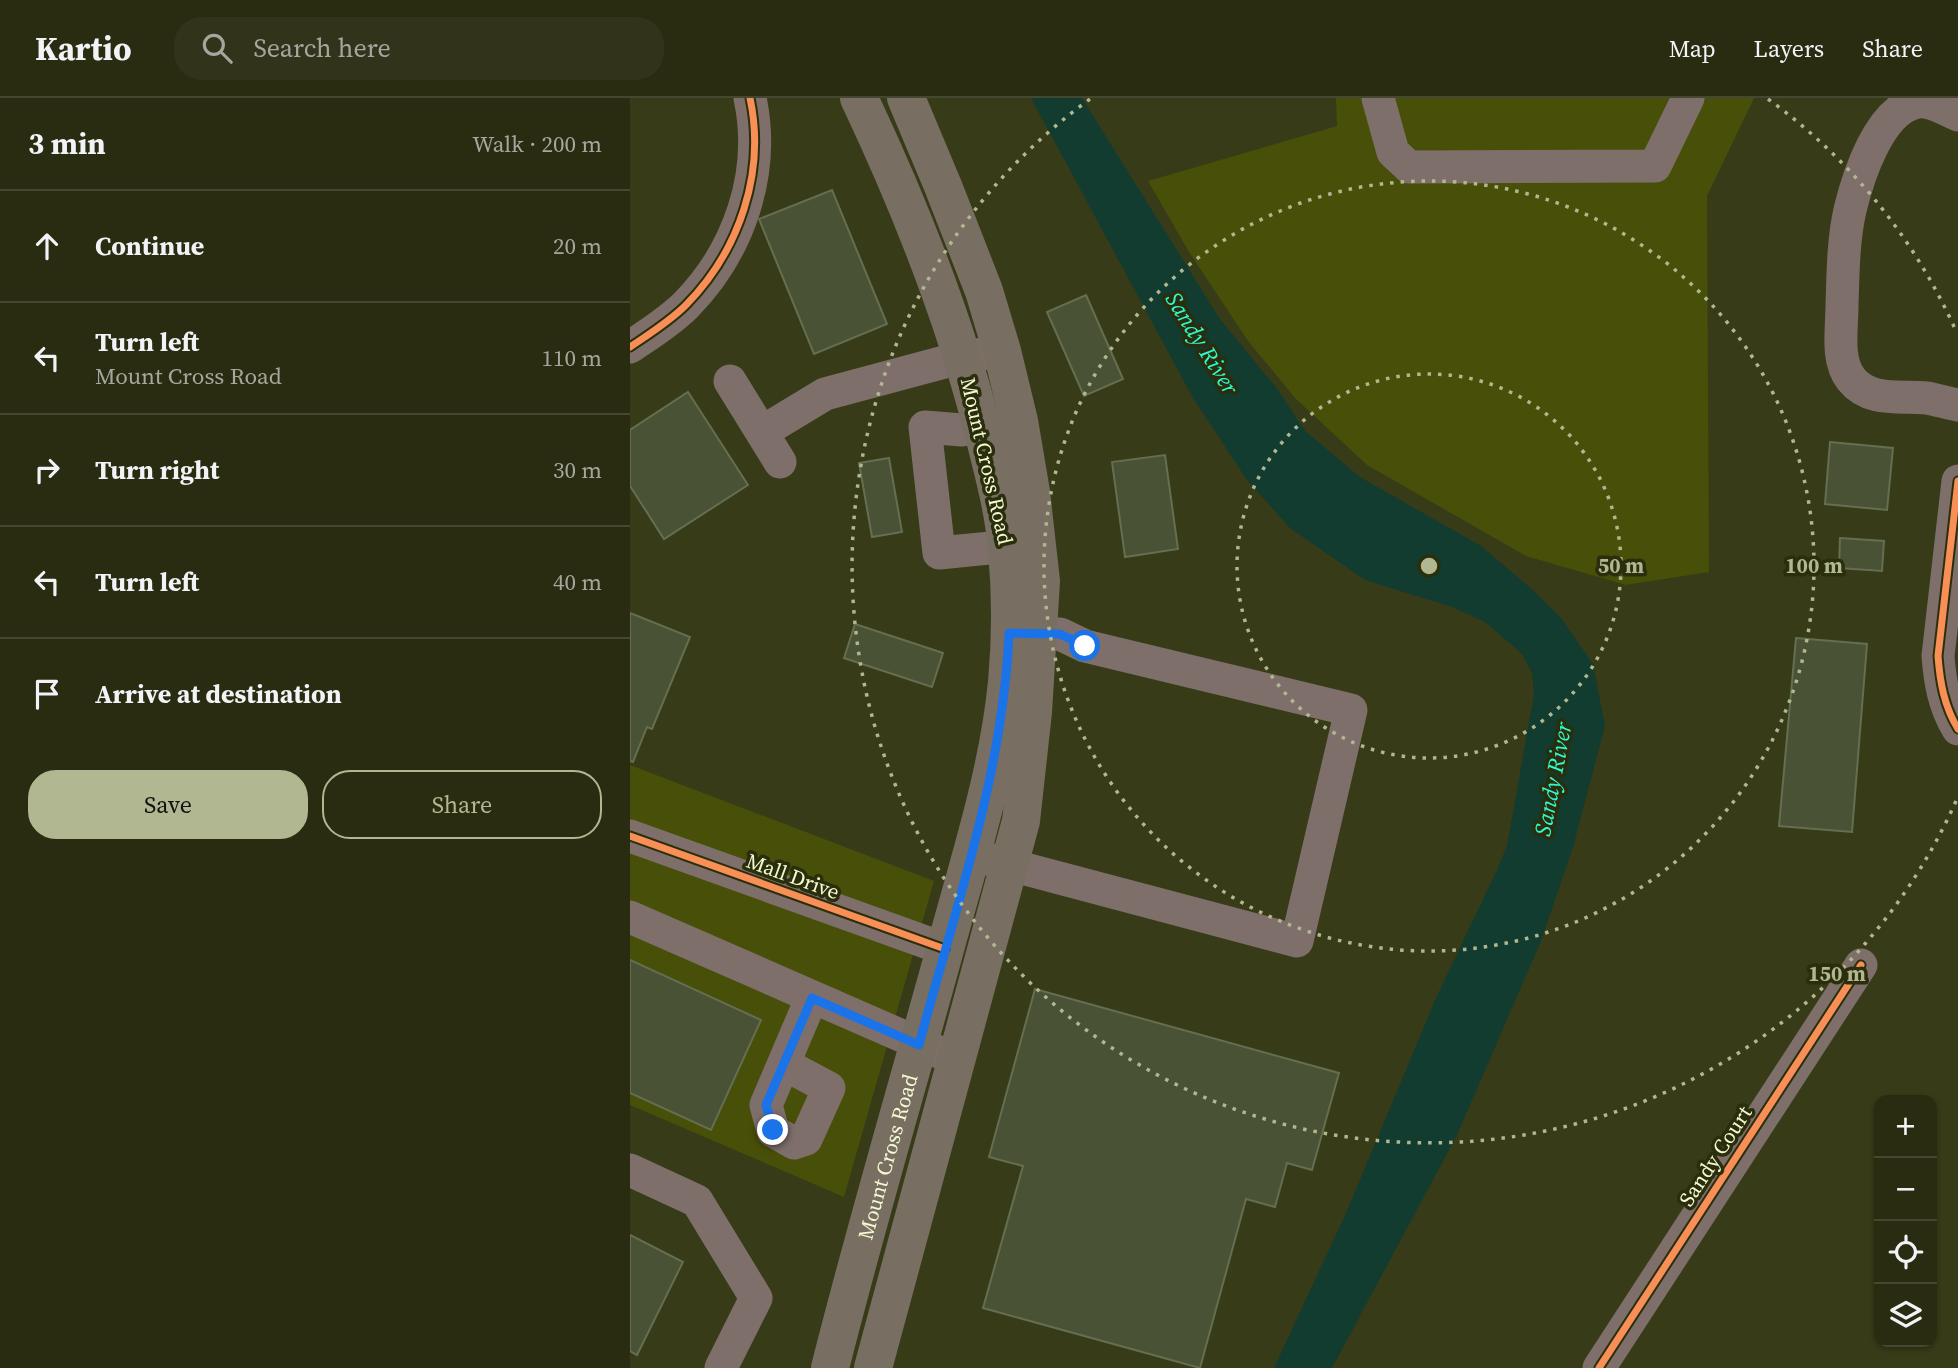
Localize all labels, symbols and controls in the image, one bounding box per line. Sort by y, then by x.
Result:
search box [174,17,664,80]
text: Kartio [35,26,132,71]
icon: search [198,29,236,67]
text: Search here [254,30,391,66]
text: Map [1669,32,1716,65]
text: Layers [1754,32,1824,65]
text: Share [1862,32,1923,65]
text: 3 min [28,123,106,164]
text: Walk · 200 m [472,128,602,160]
icon: ahead [28,227,66,265]
text: Continue [95,228,204,264]
text: 20 m [553,230,602,262]
water label: Sandy River [1158,286,1247,401]
text: Turn left [95,324,199,360]
icon: left [28,339,66,377]
text: 110 m [541,342,602,374]
text: Mount Cross Road [95,360,282,392]
street label: Mount Cross Road [954,375,1020,547]
icon: right [28,451,66,489]
text: Turn right [95,452,219,488]
text: 30 m [553,454,602,486]
text: 50 m [1598,551,1644,580]
text: 100 m [1785,551,1843,580]
centre of rings [1417,554,1441,578]
icon: left [28,563,66,601]
text: Turn left [95,564,199,600]
text: 40 m [553,566,602,598]
route start [1069,630,1100,661]
icon: arrive [28,675,66,713]
text: Arrive at destination [95,676,342,712]
water label: Sandy River [1526,719,1580,839]
button: Save [28,770,308,839]
button: Share [322,770,602,839]
street label: Mall Drive [742,846,844,906]
text: 150 m [1808,959,1866,988]
street label: Mount Cross Road [850,1070,924,1243]
map controls [1874,1095,1937,1347]
button: + [1874,1095,1937,1158]
street label: Sandy Court [1672,1100,1758,1212]
route end [757,1114,788,1145]
button: − [1874,1158,1937,1221]
button: locate [1874,1221,1937,1284]
button: layers [1874,1284,1937,1347]

